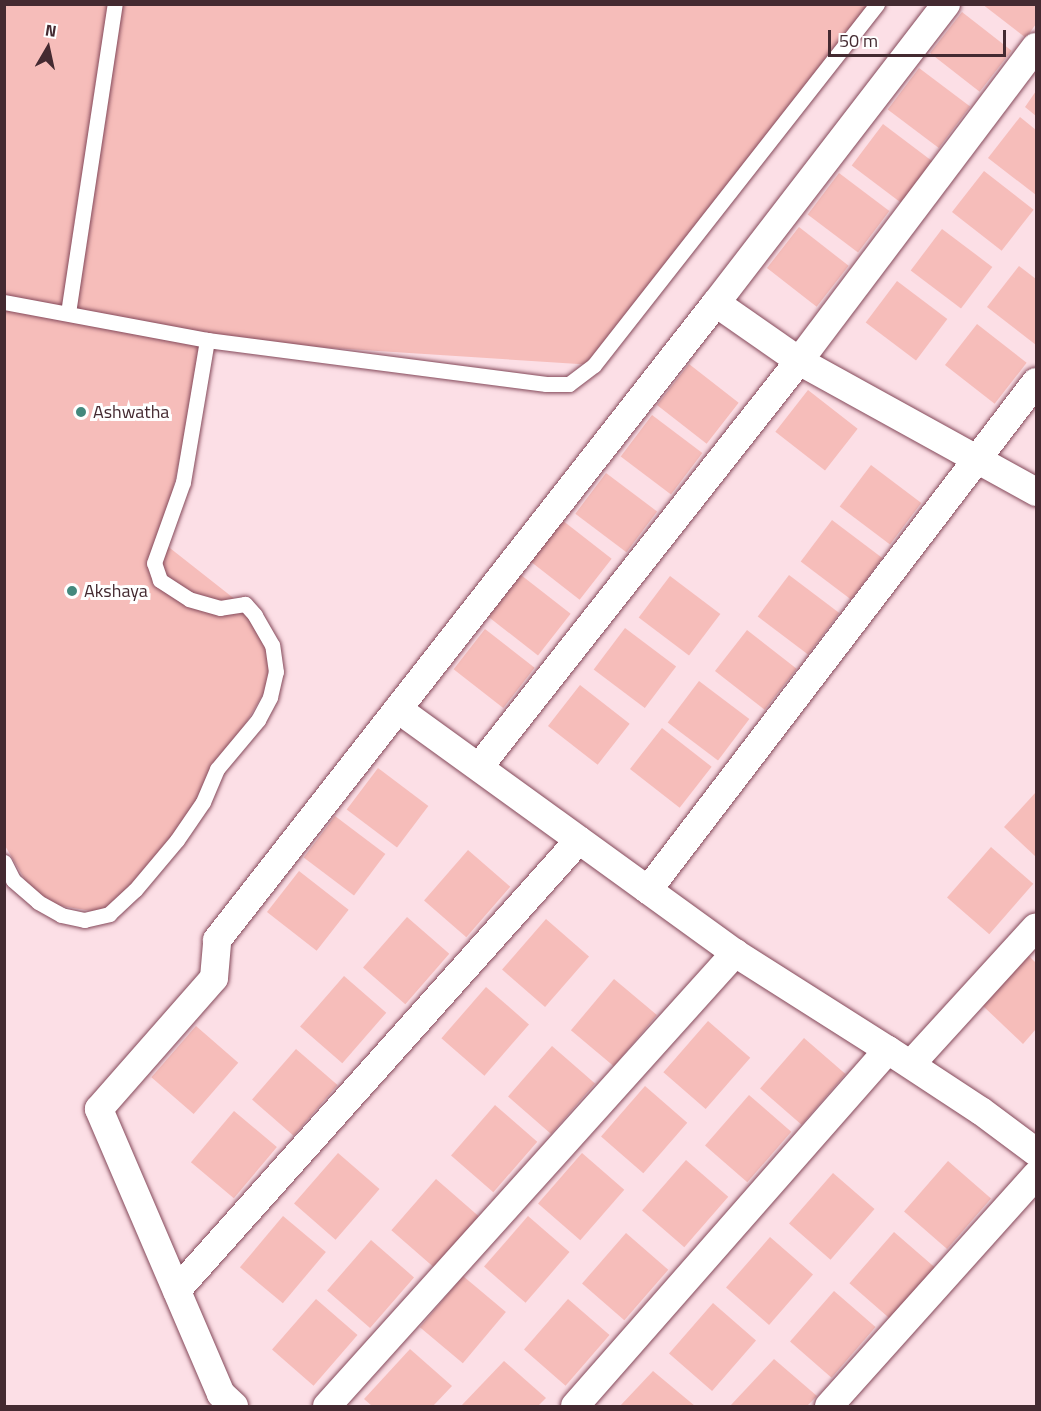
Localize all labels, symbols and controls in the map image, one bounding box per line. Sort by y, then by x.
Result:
north arrow [18,18,78,78]
text: N [43,18,58,43]
scale bar [831,18,1010,56]
text: 50 m [839,27,878,54]
place label: Ashwatha [93,401,169,423]
marker: Ashwatha [74,405,88,419]
place label: Akshaya [84,580,148,602]
marker: Akshaya [65,584,79,598]

